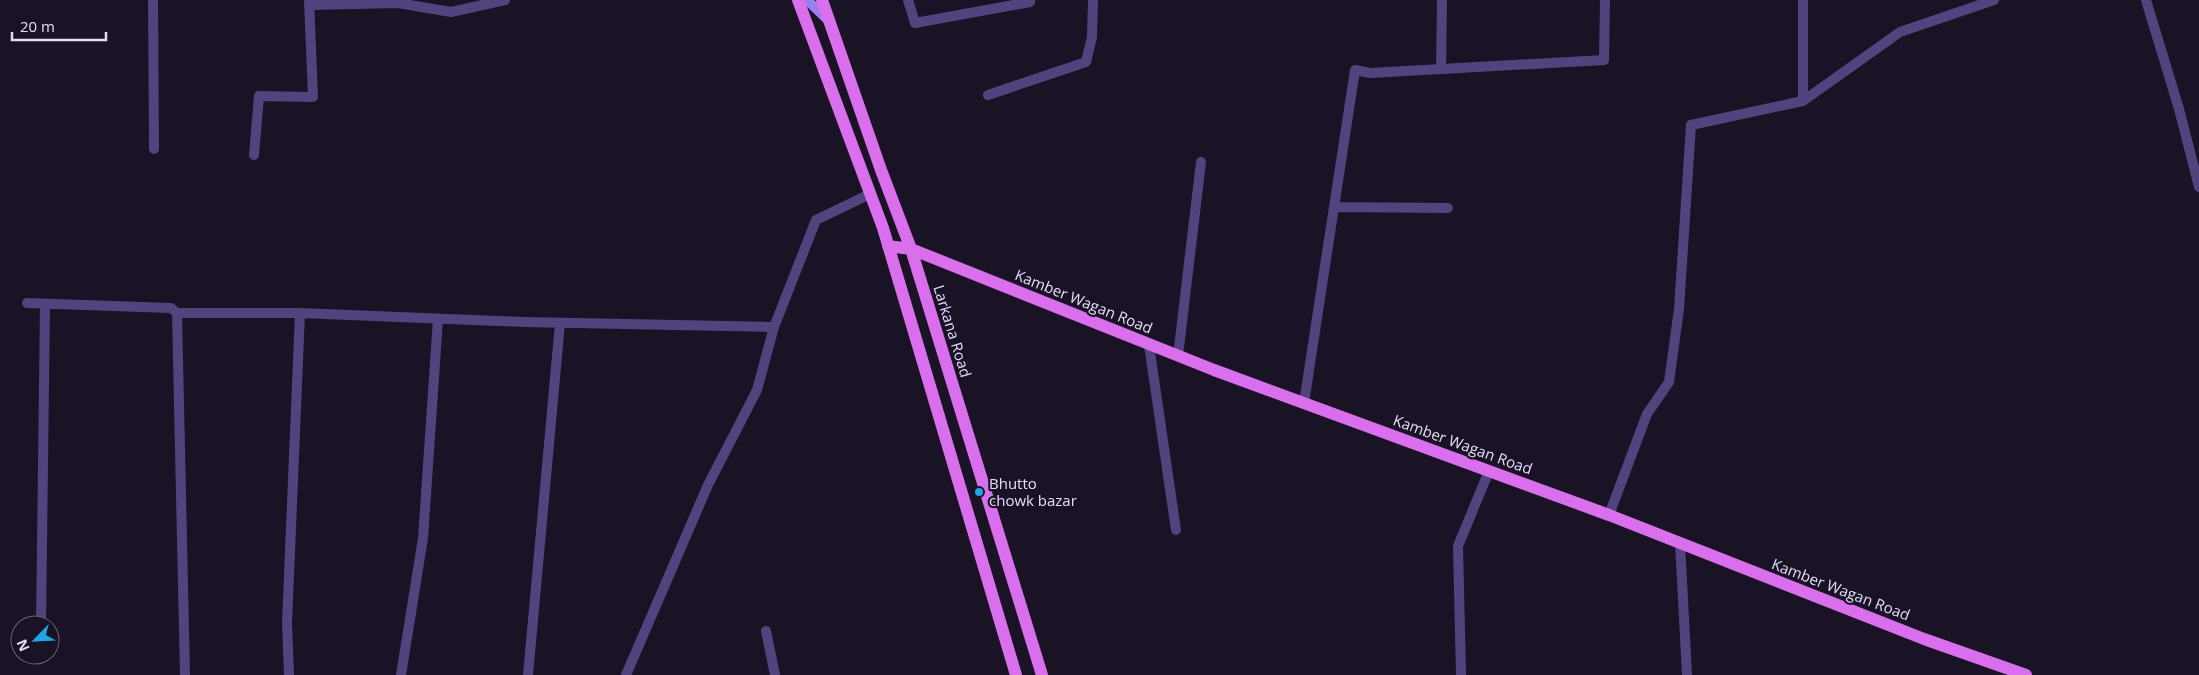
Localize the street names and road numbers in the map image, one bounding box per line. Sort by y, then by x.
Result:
street label: Kamber Wagan Road [1012,264,1156,338]
street label: Larkana Road [929,282,977,380]
street label: Kamber Wagan Road [1391,410,1535,478]
street label: Kamber Wagan Road [1769,553,1913,625]

